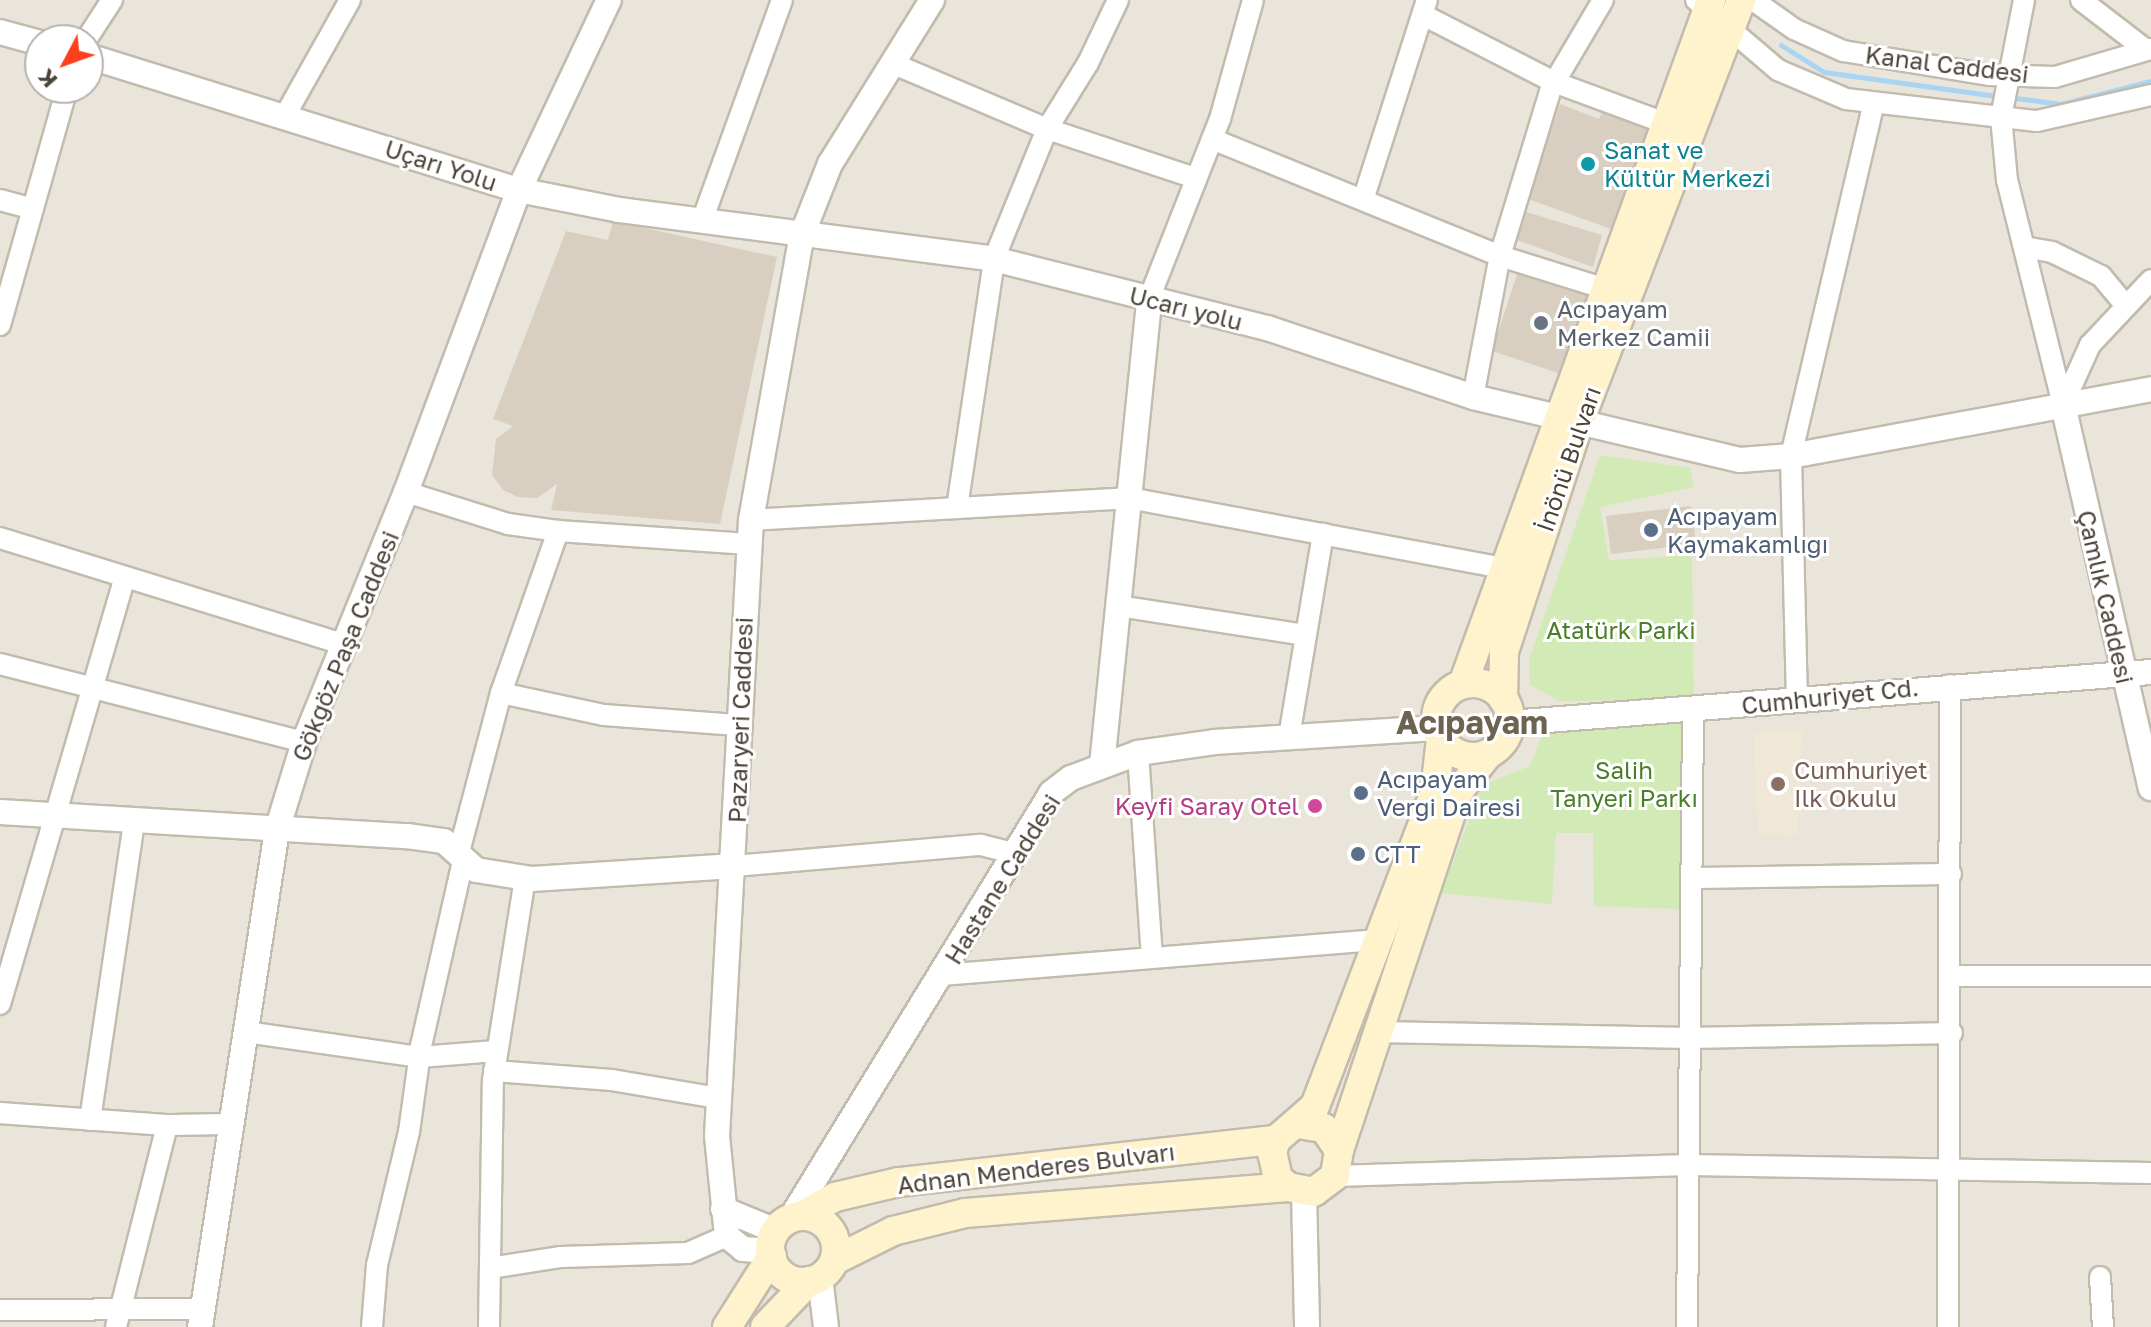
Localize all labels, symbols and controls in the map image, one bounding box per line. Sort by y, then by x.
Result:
north arrow [24,24,104,104]
street label: Kanal Caddesi [1864,40,2030,88]
text: K [32,64,62,94]
street label: Uçarı Yolu [381,133,501,197]
place label: Sanat ve Kültür Merkezi [1604,136,1771,192]
marker: Sanat ve Kültür Merkezi [1579,155,1597,173]
street label: Ucarı yolu [1126,280,1246,336]
place label: Acıpayam Merkez Camii [1557,295,1710,351]
marker: Acıpayam Merkez Camii [1532,314,1550,332]
street label: İnönü Bulvarı [1530,383,1606,535]
place label: Acıpayam Kaymakamlığı [1667,502,1828,558]
street label: Çamlık Caddesi [2072,507,2140,687]
marker: Acıpayam Kaymakamlığı [1642,521,1660,539]
street label: Gökgöz Paşa Caddesi [286,527,404,765]
park label: Atatürk Parki [1546,616,1696,644]
street label: Pazaryeri Caddesi [722,617,758,823]
street label: Cumhuriyet Cd. [1740,672,1920,720]
district label: Acıpayam [1396,703,1548,741]
park label: Salih Tanyeri Parkı [1550,756,1698,812]
place label: Cumhuriyet Ilk Okulu [1794,756,1928,812]
place label: Acıpayam Vergi Dairesi [1377,765,1521,821]
marker: Cumhuriyet Ilk Okulu [1769,775,1787,793]
marker: Acıpayam Vergi Dairesi [1352,784,1370,802]
street label: Hastane Caddesi [938,789,1066,969]
place label: Keyfi Saray Otel [1115,792,1299,820]
marker: Keyfi Saray Otel [1306,797,1324,815]
place label: CTT [1374,840,1421,868]
marker: CTT [1349,845,1367,863]
street label: Adnan Menderes Bulvarı [896,1137,1176,1199]

